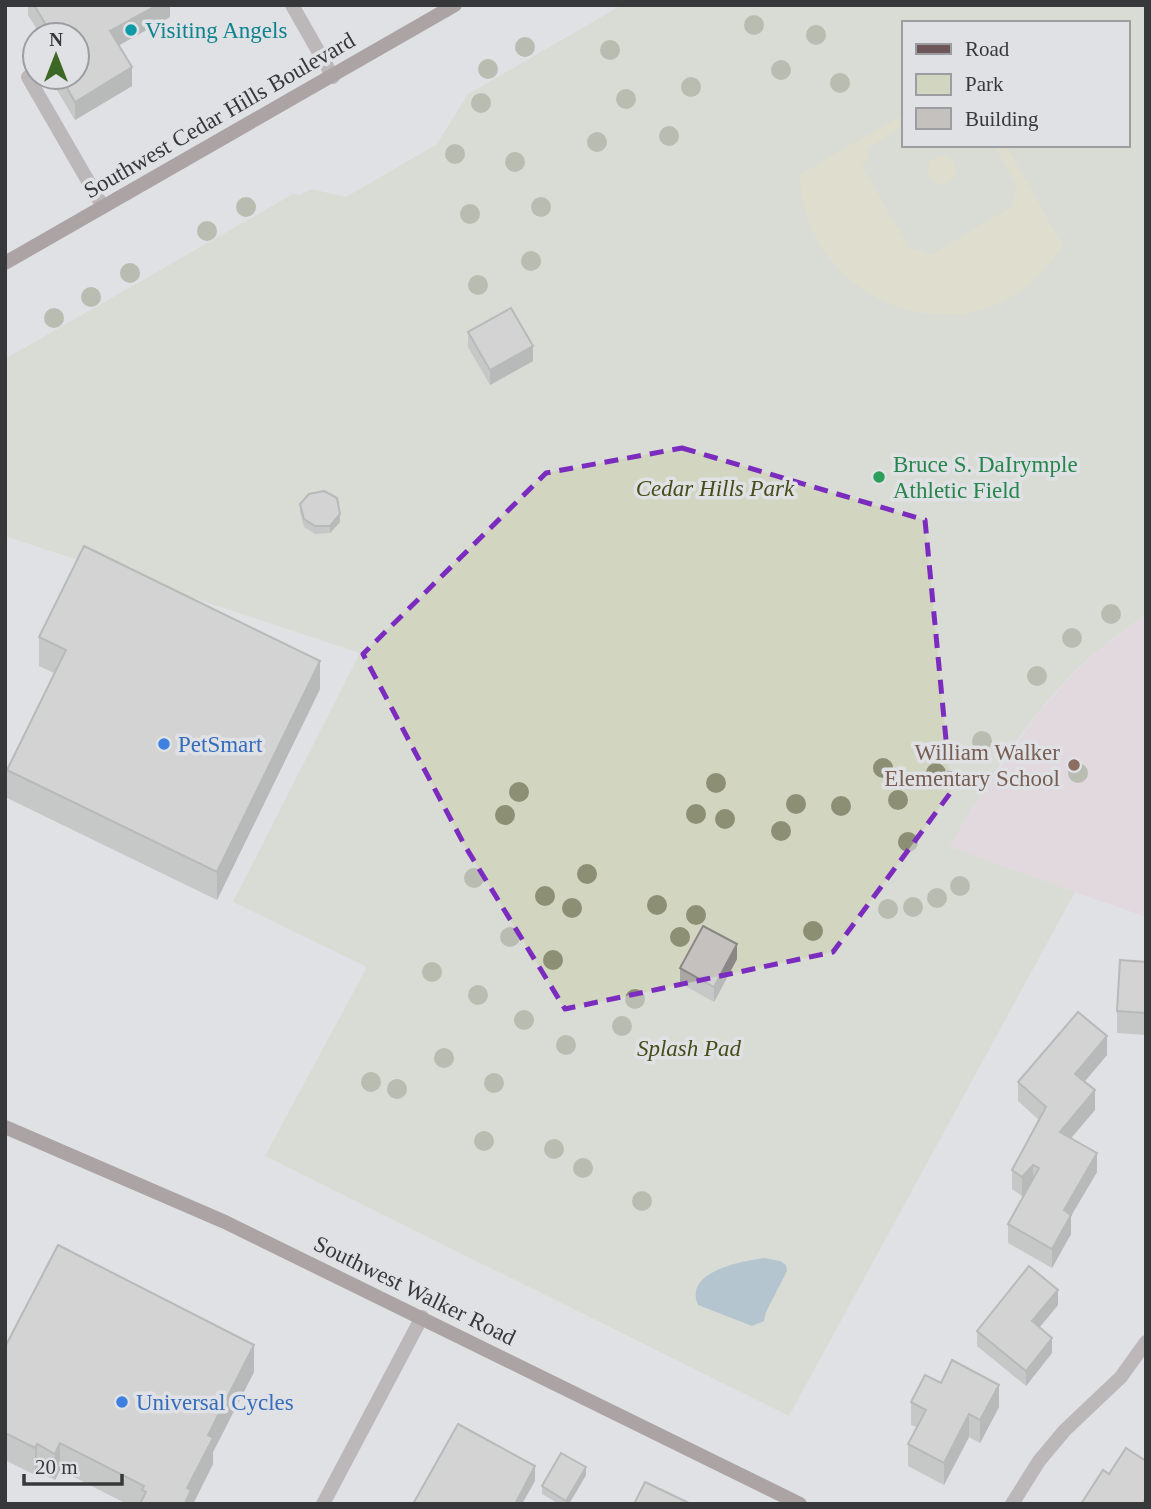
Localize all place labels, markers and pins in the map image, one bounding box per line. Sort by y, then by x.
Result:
place label: Visiting Angels [145,18,287,43]
marker: Visiting Angels [123,22,139,38]
place label: Bruce S. DaIrymple Athletic Field [893,452,1078,503]
marker: Bruce S. DaIrymple Athletic Field [871,469,887,485]
place label: PetSmart [178,732,263,757]
marker: PetSmart [156,736,172,752]
place label: William Walker Elementary School [884,740,1060,791]
marker: William Walker Elementary School [1066,757,1082,773]
place label: Universal Cycles [136,1390,294,1415]
marker: Universal Cycles [114,1394,130,1410]

